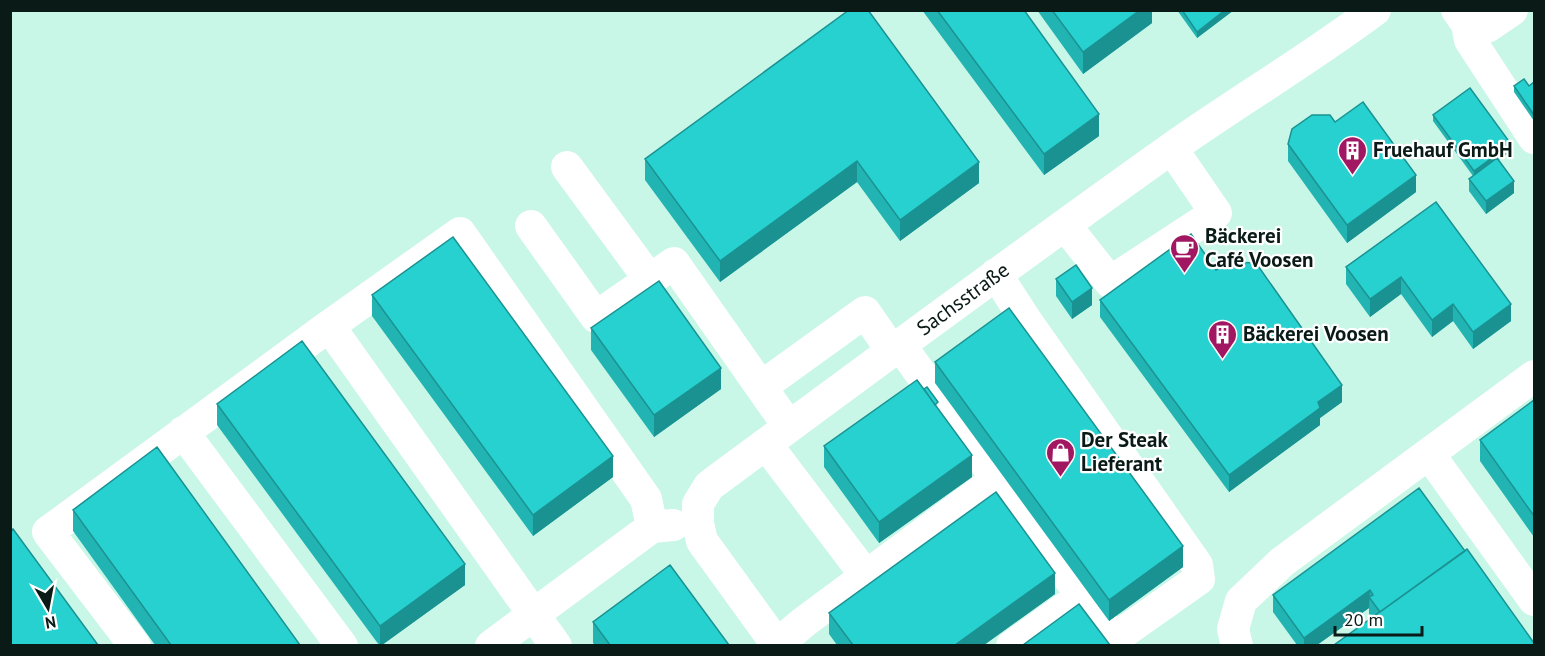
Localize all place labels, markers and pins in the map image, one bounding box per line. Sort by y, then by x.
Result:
building icon: Fruehauf GmbH [1336,134,1368,176]
place label: Fruehauf GmbH [1373,136,1513,163]
place label: Bäckerei Café Voosen [1205,222,1314,273]
cafe icon: Bäckerei Café Voosen [1168,232,1200,274]
building icon: Bäckerei Voosen [1206,318,1238,360]
place label: Bäckerei Voosen [1243,320,1389,347]
place label: Der Steak Lieferant [1081,426,1168,477]
shop icon: Der Steak Lieferant [1044,436,1076,478]

